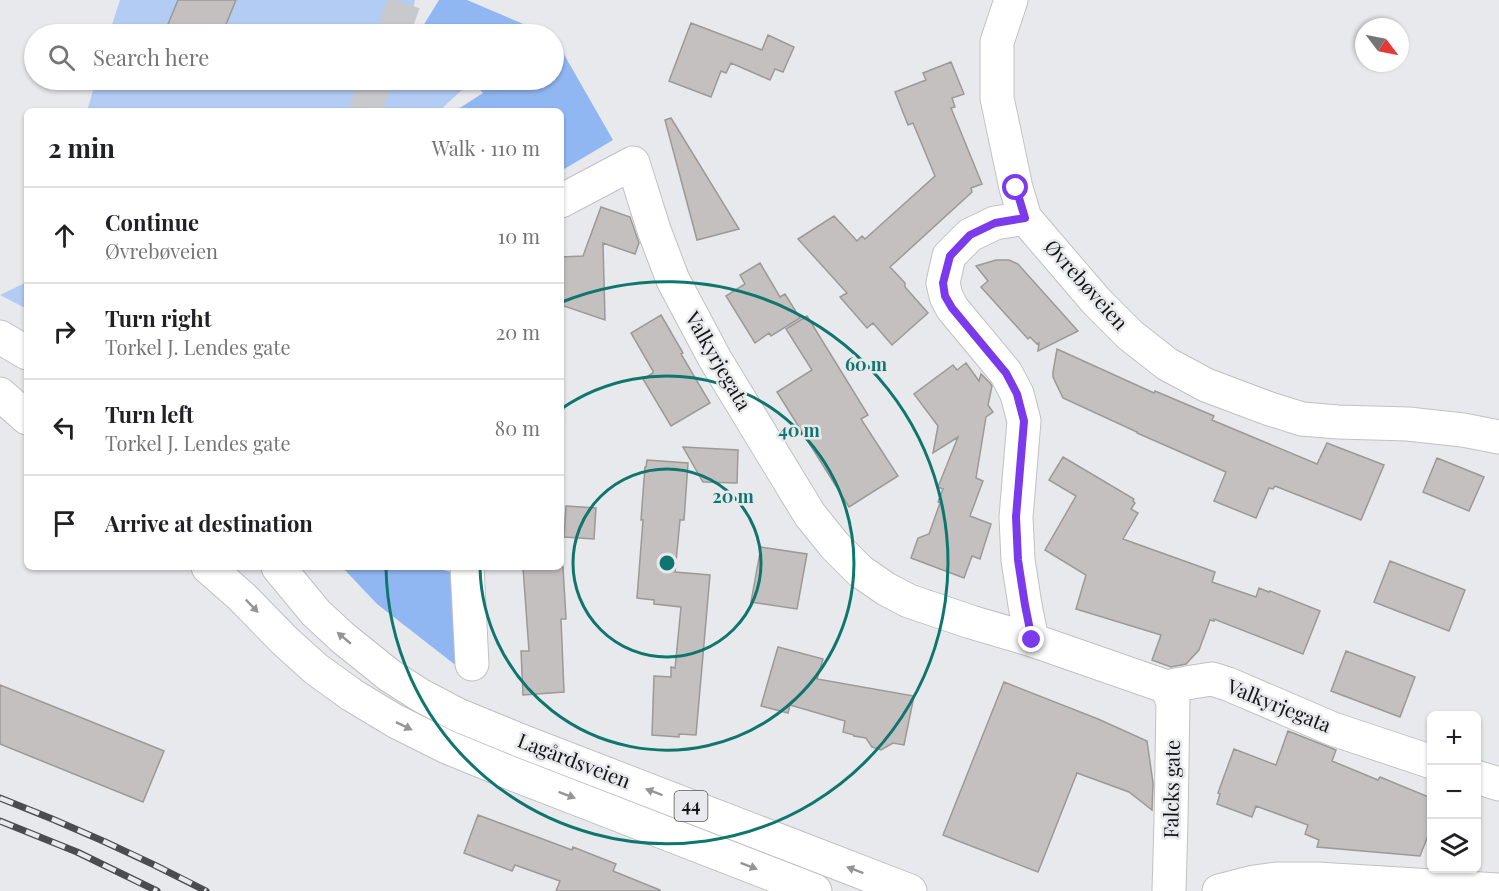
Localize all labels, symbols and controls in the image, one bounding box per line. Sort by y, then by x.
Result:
north arrow [1355,18,1409,72]
search box [24,24,564,90]
icon: search [45,41,78,74]
text: Search here [93,42,209,72]
text: 2 min [48,130,115,165]
text: Walk · 110 m [432,134,540,161]
route start [1002,174,1028,200]
text: Continue [105,207,199,237]
icon: ahead [48,219,81,252]
text: 10 m [498,222,540,249]
street label: Øvrebøveien [1039,233,1135,335]
text: Øvrebøveien [105,237,218,264]
text: Turn right [105,303,211,333]
street label: Valkyrjegata [680,305,758,415]
icon: right [48,315,81,348]
text: 20 m [496,318,540,345]
text: Torkel J. Lendes gate [105,333,291,360]
text: 60 m [845,352,888,376]
text: Turn left [105,399,194,429]
icon: left [48,411,81,444]
text: 80 m [495,414,540,441]
text: 40 m [778,418,821,442]
text: Torkel J. Lendes gate [105,429,291,456]
text: 20 m [712,484,754,508]
icon: arrive [48,507,81,540]
text: Arrive at destination [105,508,313,538]
centre of rings [657,553,677,573]
one-way arrow [244,599,258,613]
route end [1018,626,1044,652]
one-way arrow [337,632,352,645]
street label: Valkyrjegata [1223,671,1336,738]
map controls [1427,711,1481,873]
button: + [1427,711,1481,765]
one-way arrow [396,721,413,730]
street label: Lagårdsveien [514,726,635,793]
street label: Falcks gate [1156,739,1185,839]
button: − [1427,765,1481,819]
one-way arrow [645,787,663,796]
one-way arrow [559,791,577,801]
road number: 44 [674,791,708,821]
button: layers [1427,819,1481,873]
one-way arrow [740,861,758,871]
one-way arrow [846,865,864,875]

